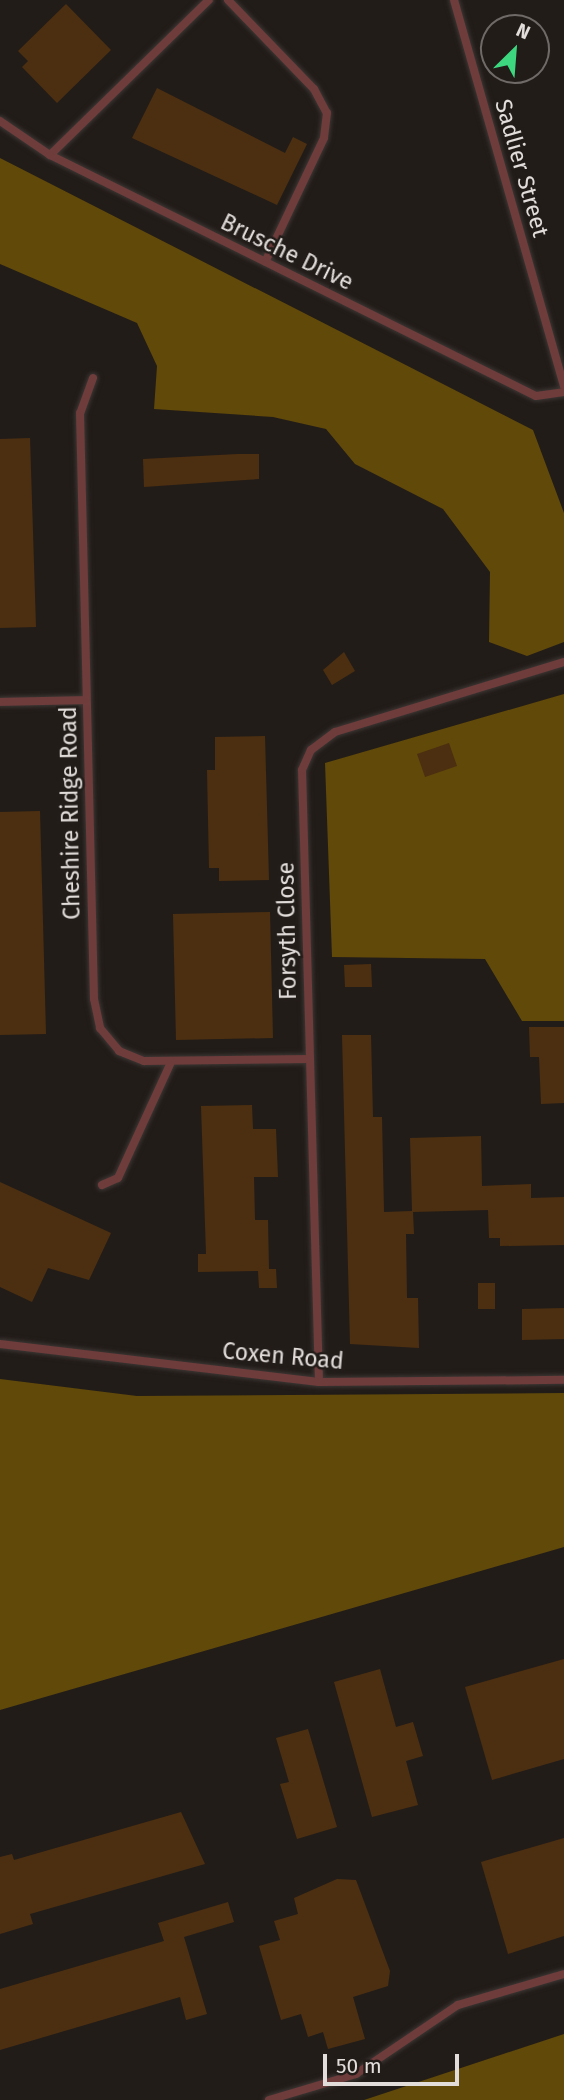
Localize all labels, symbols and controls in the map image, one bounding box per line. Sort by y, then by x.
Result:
north arrow [480,14,550,84]
text: N [513,18,534,44]
street label: Sadlier Street [489,96,555,240]
street label: Brusche Drive [216,208,358,296]
street label: Cheshire Ridge Road [54,706,86,920]
street label: Forsyth Close [272,862,302,1000]
street label: Coxen Road [221,1337,345,1375]
scale bar [326,2040,462,2084]
text: 50 m [336,2053,382,2079]

